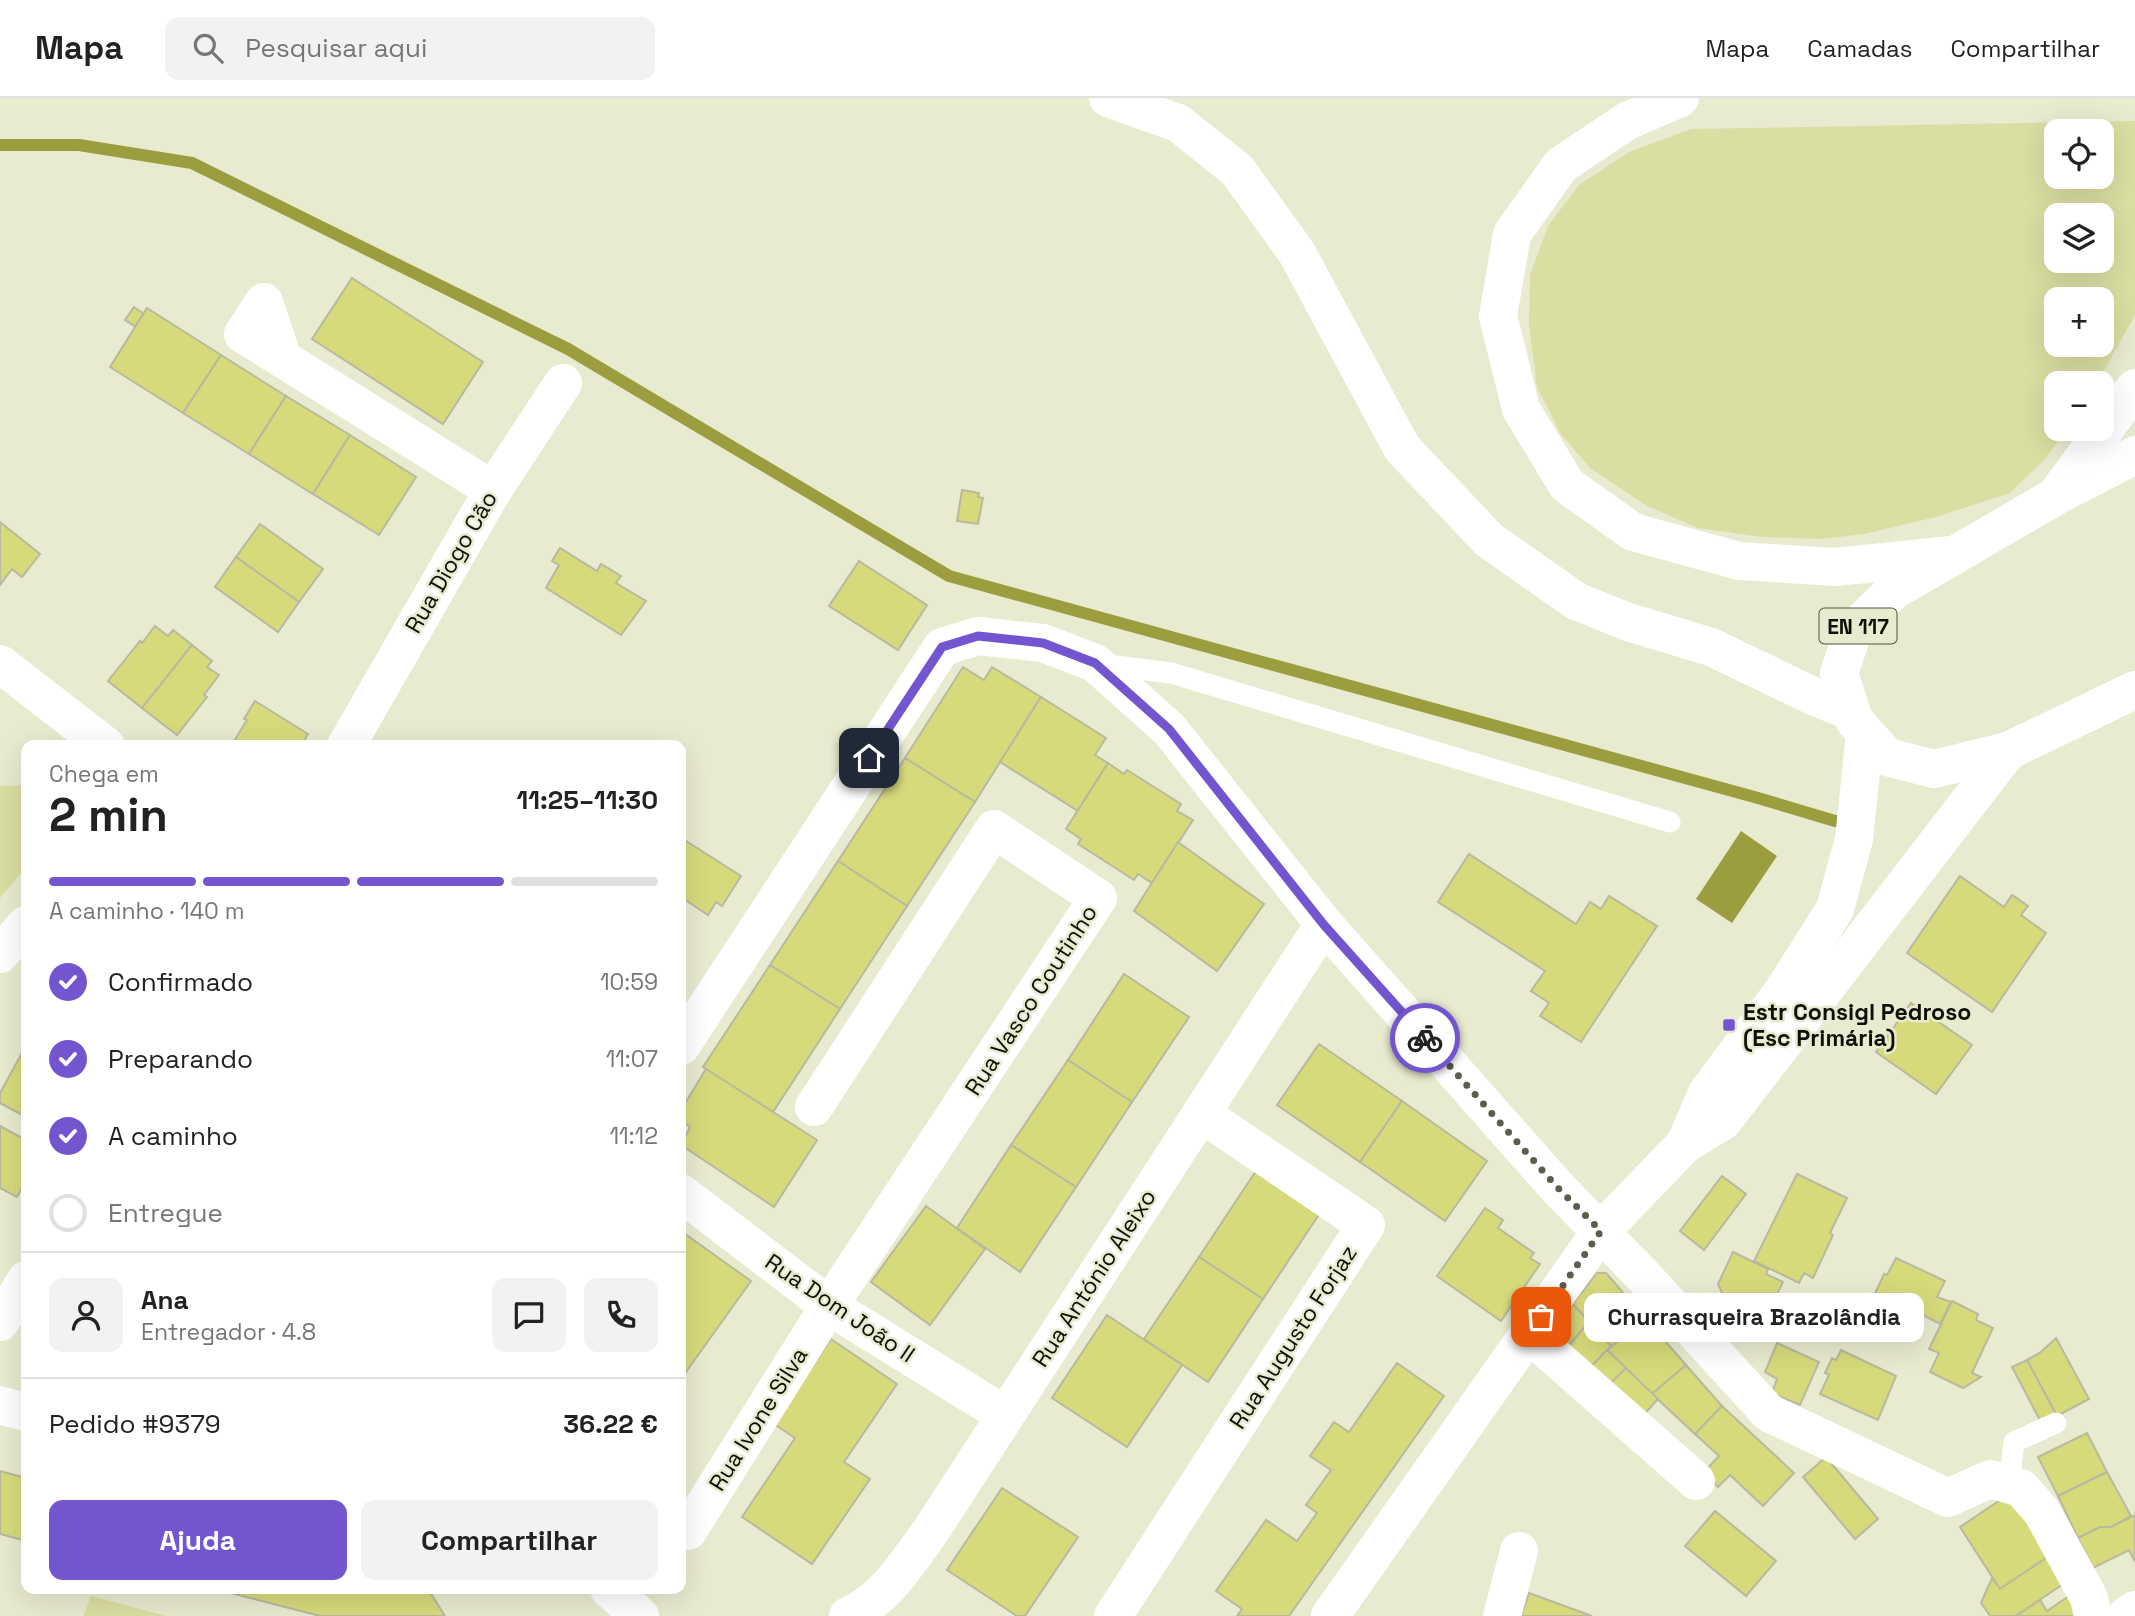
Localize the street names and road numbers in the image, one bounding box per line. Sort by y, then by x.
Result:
street label: Rua Diogo Cão [398,485,504,639]
road number: EN 117 [1820,608,1896,644]
street label: Rua Vasco Coutinho [958,899,1104,1101]
street label: Rua António Aleixo [1025,1183,1163,1373]
street label: Rua Augusto Forjaz [1222,1239,1364,1435]
street label: Rua Dom João II [759,1247,921,1369]
street label: Rua Ivone Silva [702,1342,814,1496]

